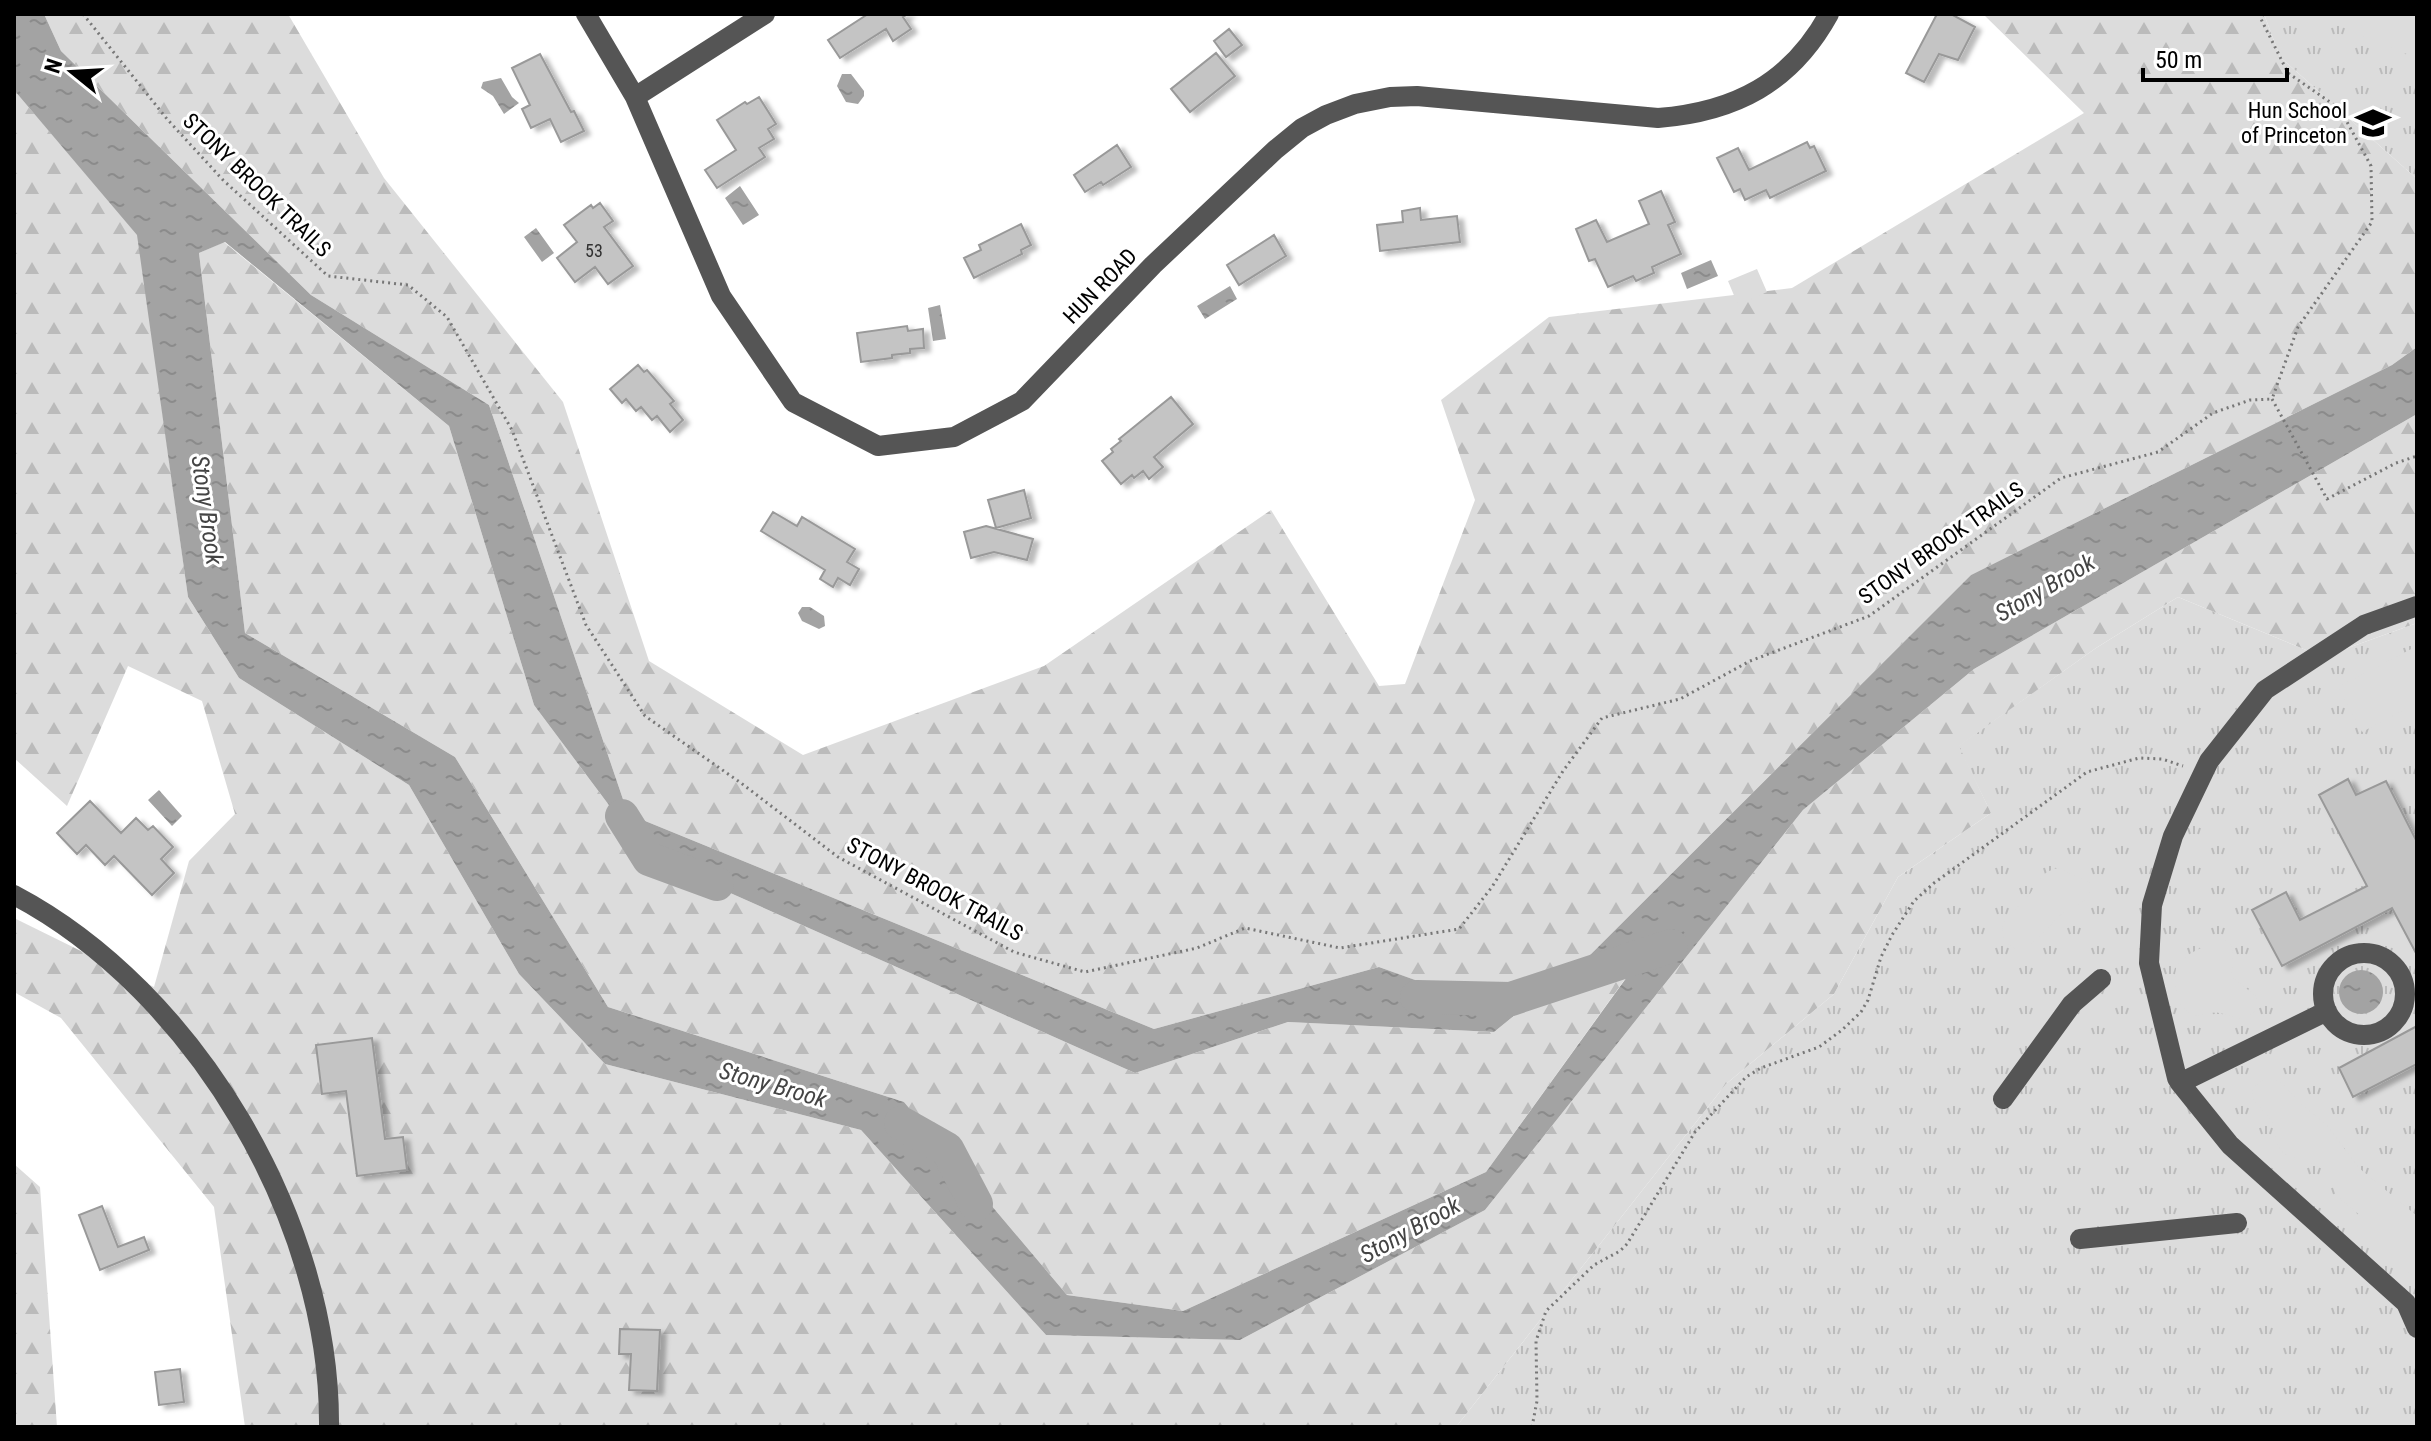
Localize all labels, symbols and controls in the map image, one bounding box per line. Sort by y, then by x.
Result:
north arrow [32,32,112,112]
scale bar [2143,32,2287,82]
text: 50 m [2155,46,2202,74]
text: N [39,56,67,76]
place label: Hun School of Princeton [2241,98,2347,148]
school or university icon: Hun School of Princeton [2354,104,2392,142]
street label: STONY BROOK TRAILS [178,108,336,262]
house number: 53 [585,240,603,261]
street label: HUN ROAD [1058,243,1142,329]
water label: Stony Brook [185,453,229,567]
street label: STONY BROOK TRAILS [1854,477,2028,609]
water label: Stony Brook [1990,548,2100,628]
street label: STONY BROOK TRAILS [843,832,1027,946]
water label: Stony Brook [716,1056,830,1114]
water label: Stony Brook [1355,1191,1465,1269]

